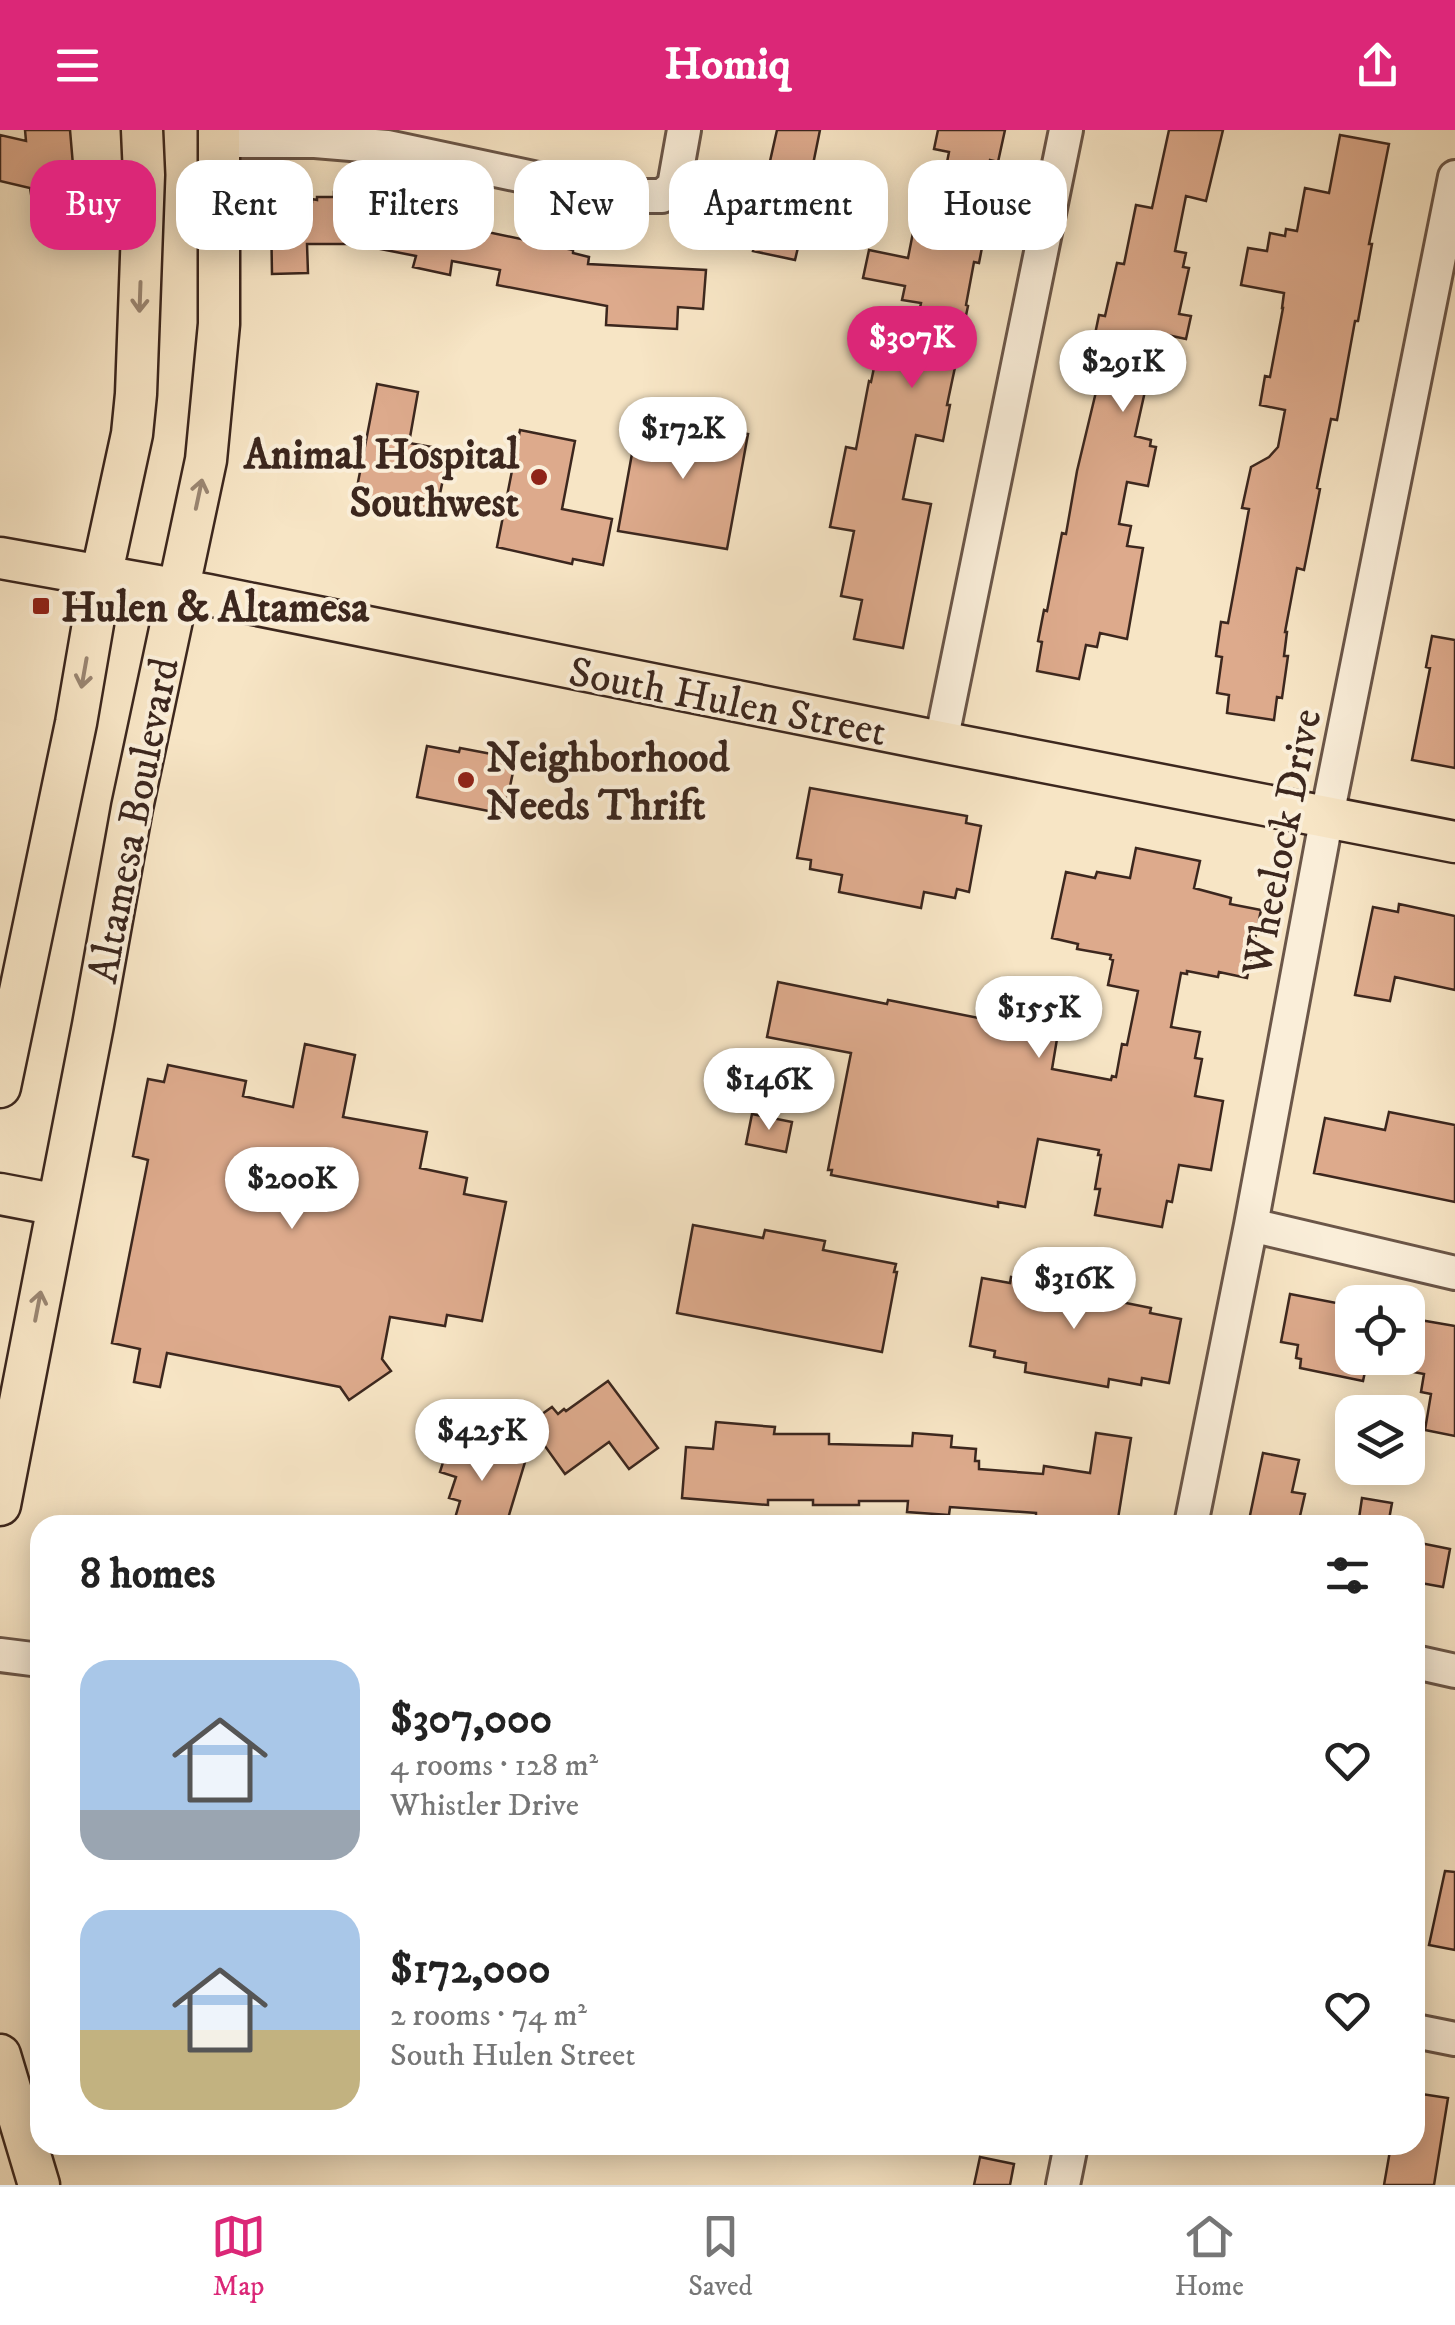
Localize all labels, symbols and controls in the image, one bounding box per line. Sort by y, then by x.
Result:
text: Homiq [664,37,791,93]
icon: menu [50,38,105,93]
icon: share [1350,38,1405,93]
chip: Buy [30,160,156,250]
chip: Rent [176,160,313,250]
chip: Filters [333,160,494,250]
chip: New [514,160,649,250]
chip: Apartment [669,160,888,250]
chip: House [908,160,1067,250]
one-way arrow [130,281,149,313]
pin: $307K [842,306,982,391]
text: $307K [869,318,955,358]
pin: $291K [1053,330,1193,415]
text: $291K [1081,342,1165,382]
pin: $172K [613,397,753,482]
text: $172K [641,409,725,449]
place label: Animal Hospital Southwest [243,430,520,530]
marker: Animal Hospital Southwest [528,466,550,488]
one-way arrow [190,479,209,511]
place label: Hulen & Altamesa [61,583,370,635]
marker: Hulen & Altamesa [30,595,52,617]
street label: South Hulen Street [564,647,891,759]
street label: Altamesa Boulevard [78,654,192,988]
one-way arrow [74,656,93,689]
street label: Wheelock Drive [1231,705,1334,981]
place label: Neighborhood Needs Thrift [486,733,730,833]
marker: Neighborhood Needs Thrift [455,769,477,791]
pin: $155K [969,976,1109,1061]
text: $155K [997,988,1081,1028]
pin: $146K [699,1048,839,1133]
text: $146K [726,1060,812,1100]
pin: $200K [222,1147,362,1232]
text: $200K [247,1159,337,1199]
pin: $316K [1004,1247,1144,1332]
text: $316K [1034,1259,1114,1299]
map controls [1335,1285,1425,1485]
button: locate [1335,1285,1425,1375]
one-way arrow [29,1291,48,1323]
button: layers [1335,1395,1425,1485]
pin: $425K [412,1399,552,1484]
text: $425K [437,1411,527,1451]
icon: filters [1320,1548,1375,1603]
text: 8 homes [80,1549,215,1601]
text: $307,000 [390,1694,552,1746]
icon: home [160,1700,280,1820]
icon: heart [1320,1733,1375,1788]
text: 4 rooms · 128 m² [390,1746,598,1786]
text: Whistler Drive [390,1786,579,1826]
text: $172,000 [390,1944,551,1996]
icon: home [160,1950,280,2070]
icon: heart [1320,1983,1375,2038]
text: 2 rooms · 74 m² [390,1996,587,2036]
text: South Hulen Street [390,2036,636,2076]
tab: Map [211,2209,266,2304]
tab: Saved [688,2209,753,2304]
tab: Home [1175,2209,1244,2304]

